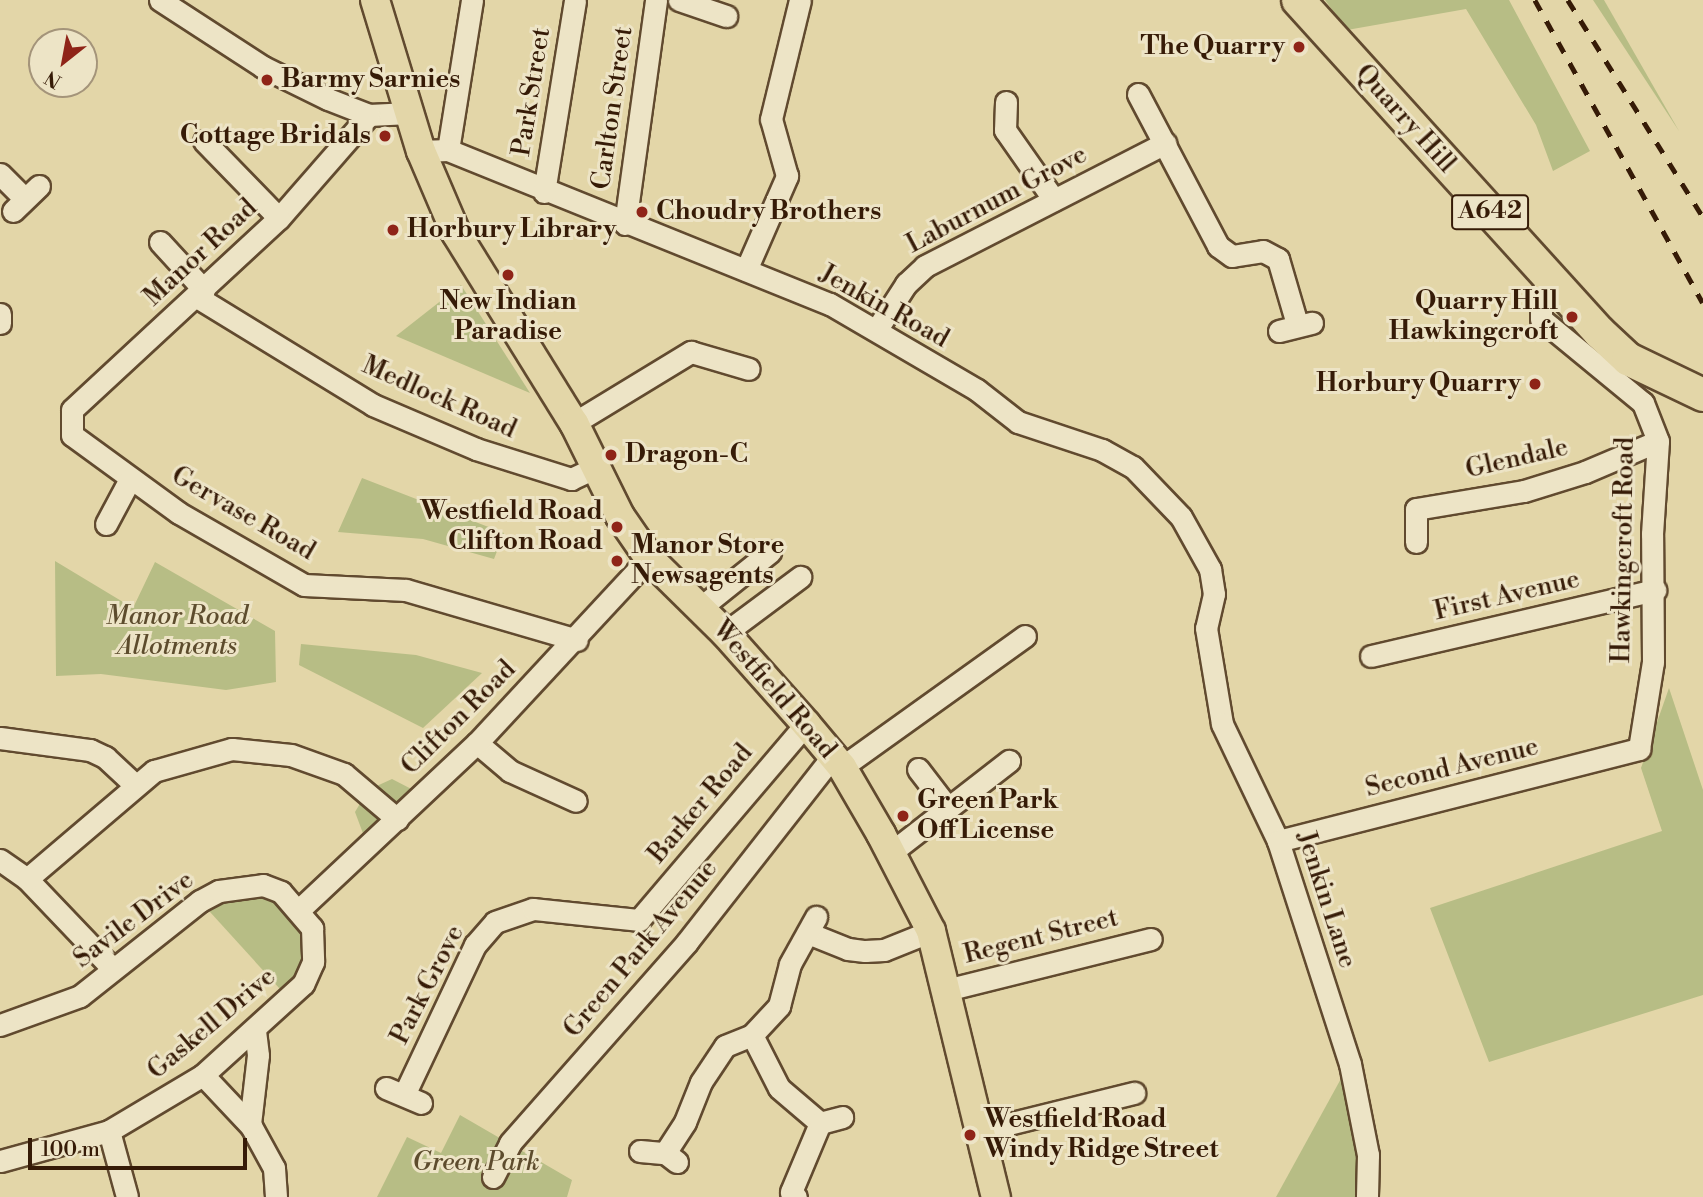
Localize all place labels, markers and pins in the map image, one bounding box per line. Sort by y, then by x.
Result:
place label: The Quarry [1140,31,1285,63]
marker: The Quarry [1291,39,1307,55]
place label: Barmy Sarnies [281,64,460,96]
marker: Barmy Sarnies [259,72,275,88]
place label: Cottage Bridals [180,120,371,152]
marker: Cottage Bridals [377,128,393,144]
place label: Choudry Brothers [656,196,881,228]
marker: Choudry Brothers [634,204,650,220]
place label: Horbury Library [407,214,616,246]
marker: Horbury Library [385,222,401,238]
marker: New Indian Paradise [500,267,516,283]
place label: New Indian Paradise [440,286,576,348]
place label: Quarry Hill Hawkingcroft [1389,286,1558,348]
marker: Quarry Hill Hawkingcroft [1564,309,1580,325]
place label: Horbury Quarry [1316,368,1521,400]
marker: Horbury Quarry [1527,376,1543,392]
place label: Dragon-C [625,439,748,471]
marker: Dragon-C [603,447,619,463]
place label: Westfield Road Clifton Road [420,496,603,558]
marker: Westfield Road Clifton Road [609,519,625,535]
place label: Manor Store Newsagents [631,530,785,592]
marker: Manor Store Newsagents [609,553,625,569]
place label: Green Park Off License [917,785,1058,846]
marker: Green Park Off License [895,808,911,824]
place label: Westfield Road Windy Ridge Street [984,1104,1218,1166]
marker: Westfield Road Windy Ridge Street [962,1127,978,1143]

